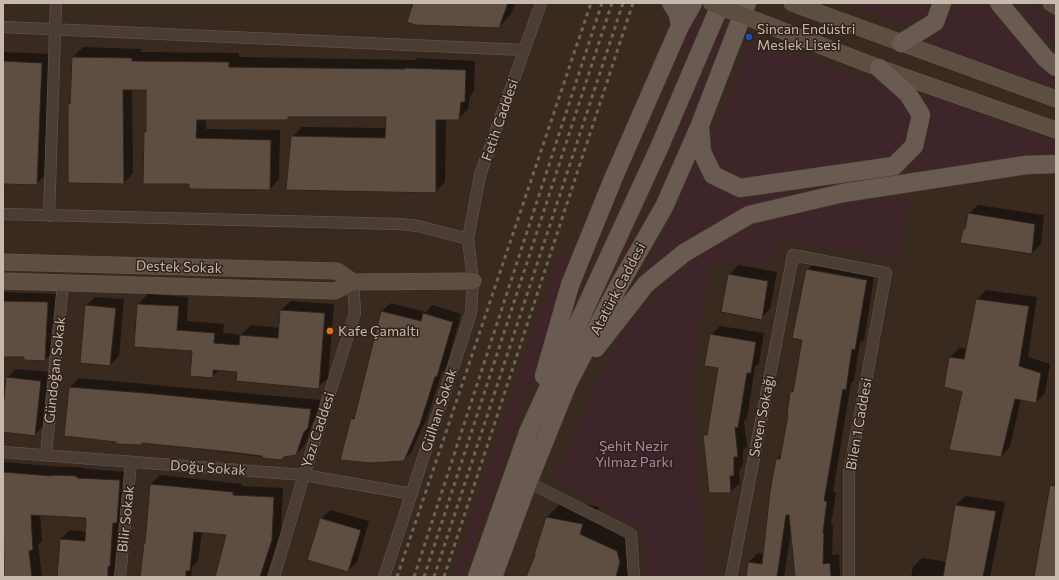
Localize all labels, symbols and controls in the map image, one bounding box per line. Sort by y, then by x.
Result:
place label: Sincan Endüstri Meslek Lisesi [757,21,855,54]
marker: Sincan Endüstri Meslek Lisesi [744,32,754,42]
street label: Fetih Caddesi [478,77,522,163]
street label: Atatürk Caddesi [587,240,649,338]
street label: Destek Sokak [136,257,222,277]
street label: Gündoğan Sokak [41,316,69,424]
place label: Kafe Çamaltı [338,323,419,339]
marker: Kafe Çamaltı [325,326,335,336]
street label: Gülhan Sokak [418,366,460,454]
street label: Seven Sokağı [746,374,778,458]
street label: Bilen 1 Caddesi [843,377,875,471]
street label: Yazı Caddesi [298,390,338,470]
park label: Şehit Nezir Yılmaz Parkı [595,438,673,470]
street label: Doğu Sokak [170,457,246,479]
street label: Bilir Sokak [114,485,138,553]

